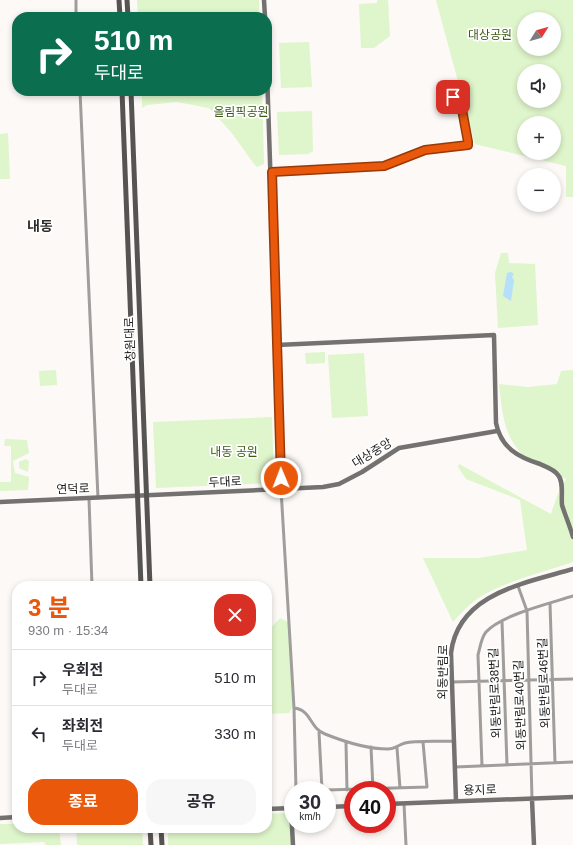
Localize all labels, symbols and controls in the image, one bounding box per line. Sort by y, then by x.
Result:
north arrow [517,12,561,56]
map controls [517,12,561,212]
text: 510 m [94,25,173,56]
icon: right [28,28,80,80]
park label: 대상공원 [468,28,512,42]
text: 두대로 [94,63,144,83]
button: sound [517,64,561,108]
pin [436,80,470,114]
icon: arrive [442,86,464,108]
park label: 올림픽공원 [213,105,269,119]
button: + [517,116,561,160]
button: − [517,168,561,212]
district label: 내동 [27,218,53,234]
street label: 창원대로 [122,317,138,361]
street label: 대상중앙 [349,436,395,470]
park label: 내동 공원 [210,445,258,459]
position arrow [260,457,302,499]
street label: 두대로 [208,474,242,490]
street label: 연덕로 [56,481,90,497]
text: 3 분 [28,594,70,621]
button: close [214,594,256,636]
text: 930 m · 15:34 [28,623,108,638]
street label: 외동반림로46번길 [535,637,553,729]
street label: 외동반림로 [436,644,450,700]
street label: 외동반림로38번길 [486,647,504,739]
street label: 외동반림로40번길 [511,659,529,751]
text: 우회전 [62,661,103,678]
icon: right [28,667,50,689]
text: 510 m [214,669,256,686]
text: 두대로 [62,682,98,697]
text: 좌회전 [62,717,103,734]
icon: left [28,723,50,745]
text: 330 m [214,725,256,742]
text: 두대로 [62,738,98,753]
button: 종료 [28,779,138,825]
button: 공유 [146,779,256,825]
speed limit sign: 40 [344,781,396,833]
street label: 용지로 [463,782,497,798]
text: 30 [299,791,321,813]
text: km/h [299,811,321,822]

